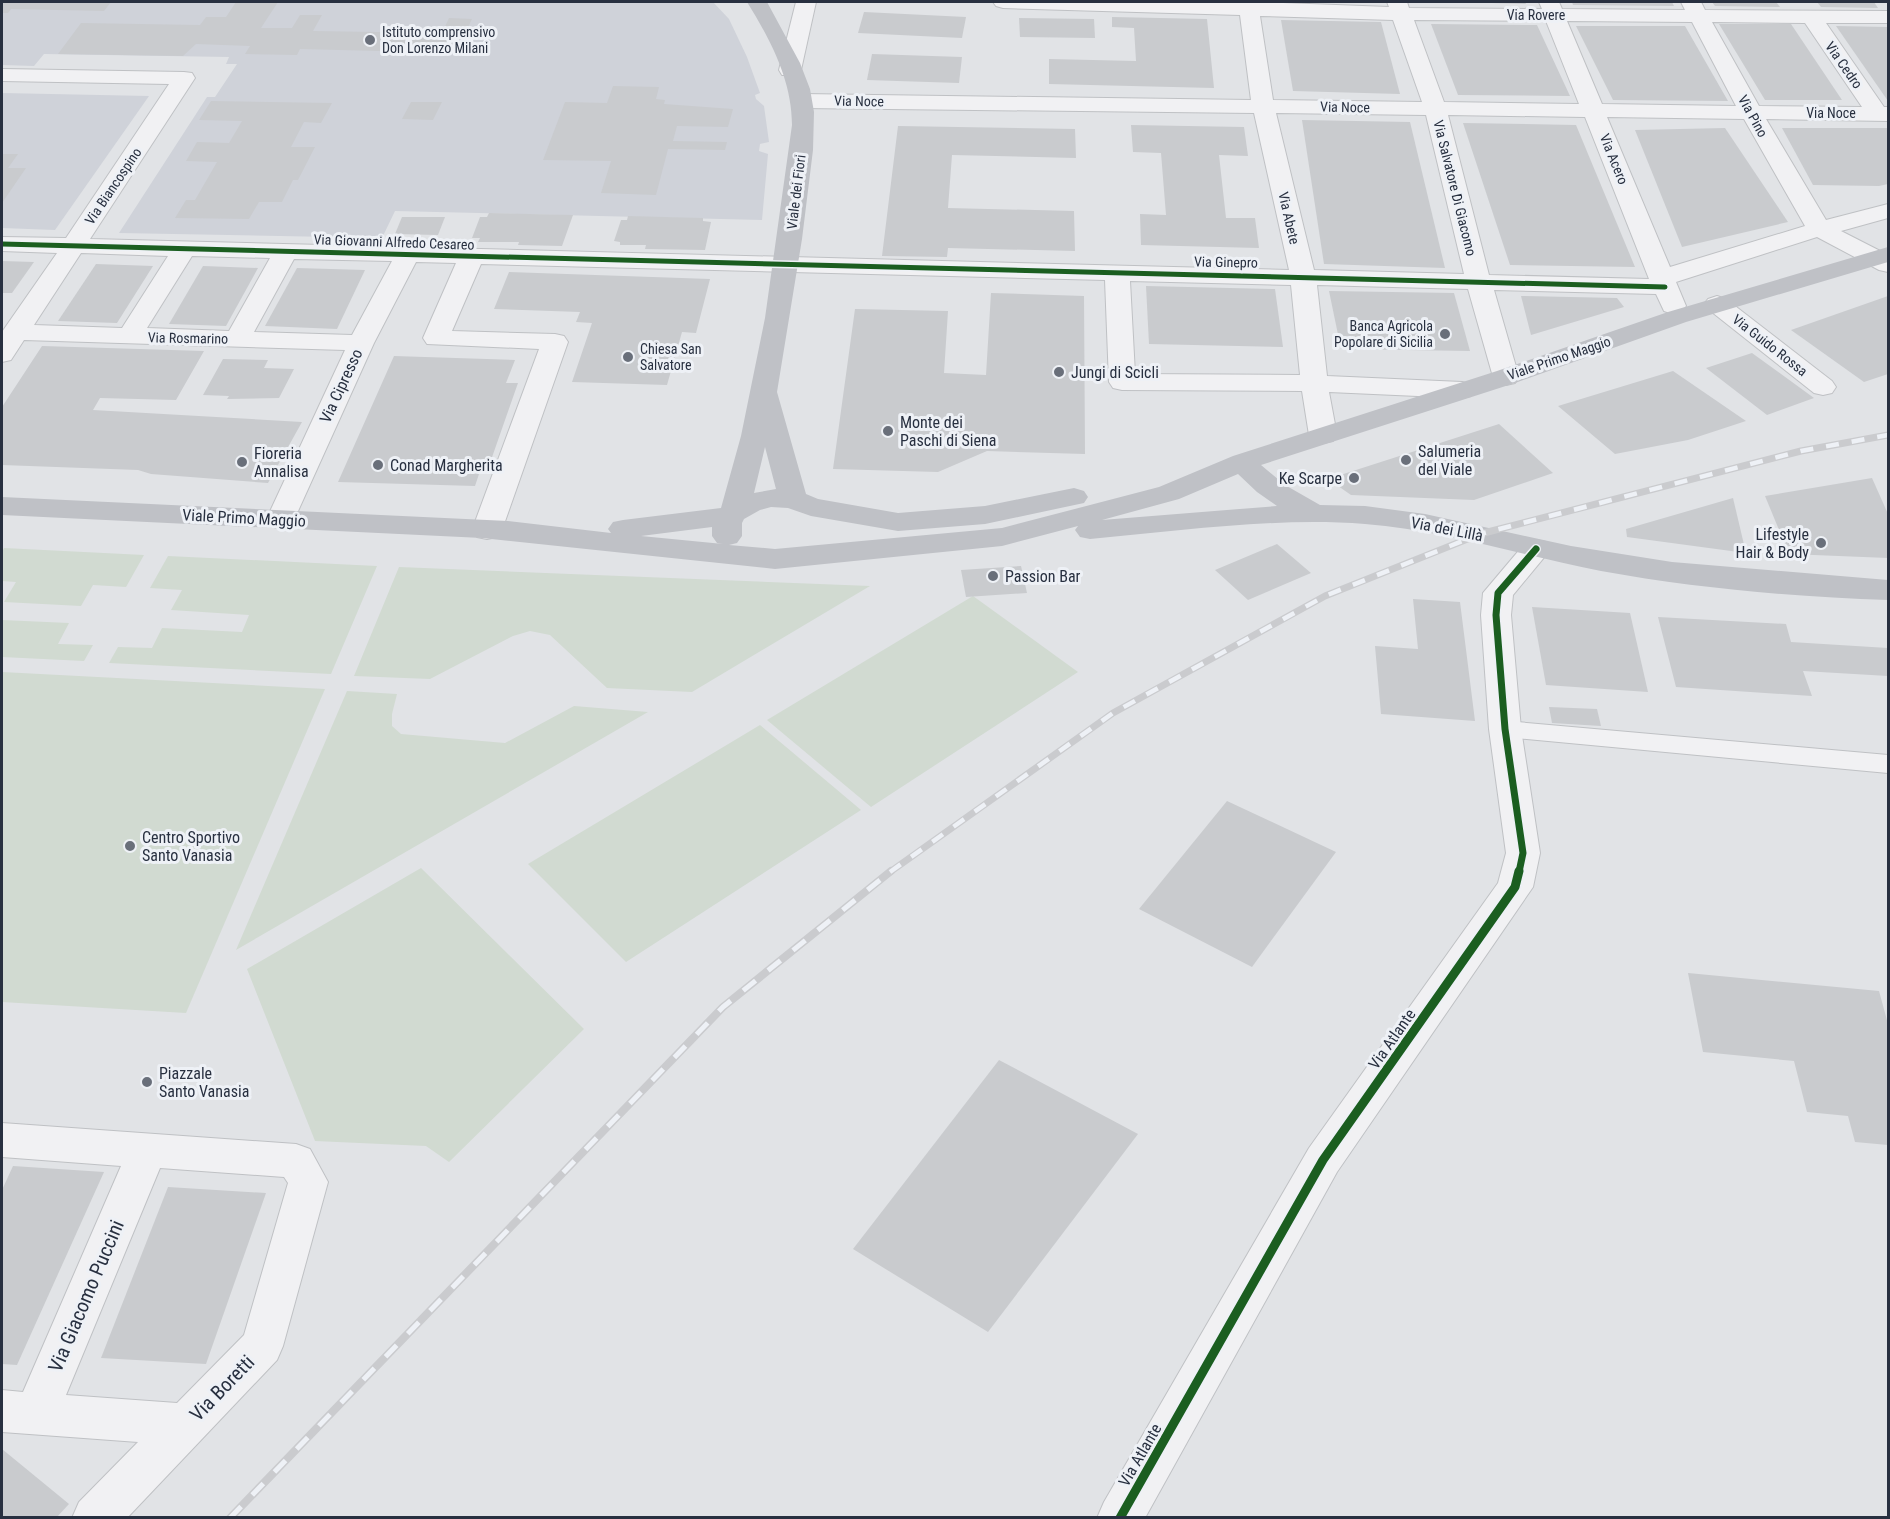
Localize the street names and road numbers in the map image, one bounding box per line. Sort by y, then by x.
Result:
street label: Via Rovere [1507,7,1566,23]
street label: Via Cedro [1822,38,1866,92]
street label: Via Pino [1735,92,1771,140]
street label: Via Noce [834,93,884,109]
street label: Via Noce [1320,99,1370,115]
street label: Via Noce [1806,105,1856,121]
street label: Via Salvatore Di Giacomo [1430,118,1480,258]
street label: Via Acero [1597,131,1631,187]
street label: Via Biancospino [81,145,145,227]
street label: Viale dei Fiori [783,154,809,230]
street label: Via Abete [1275,190,1303,246]
street label: Via Giovanni Alfredo Cesareo [313,231,475,253]
street label: Via Ginepro [1194,253,1258,271]
street label: Via Guido Rossa [1729,311,1811,379]
street label: Via Rosmarino [148,329,228,347]
street label: Viale Primo Maggio [1505,333,1613,383]
street label: Via Cipresso [316,346,366,426]
street label: Viale Primo Maggio [182,505,306,531]
street label: Via dei Lillà [1409,513,1485,545]
street label: Via Atlante [1364,1005,1420,1073]
street label: Via Giacomo Puccini [43,1216,129,1376]
street label: Via Boretti [185,1350,259,1426]
street label: Via Atlante [1114,1420,1166,1490]

